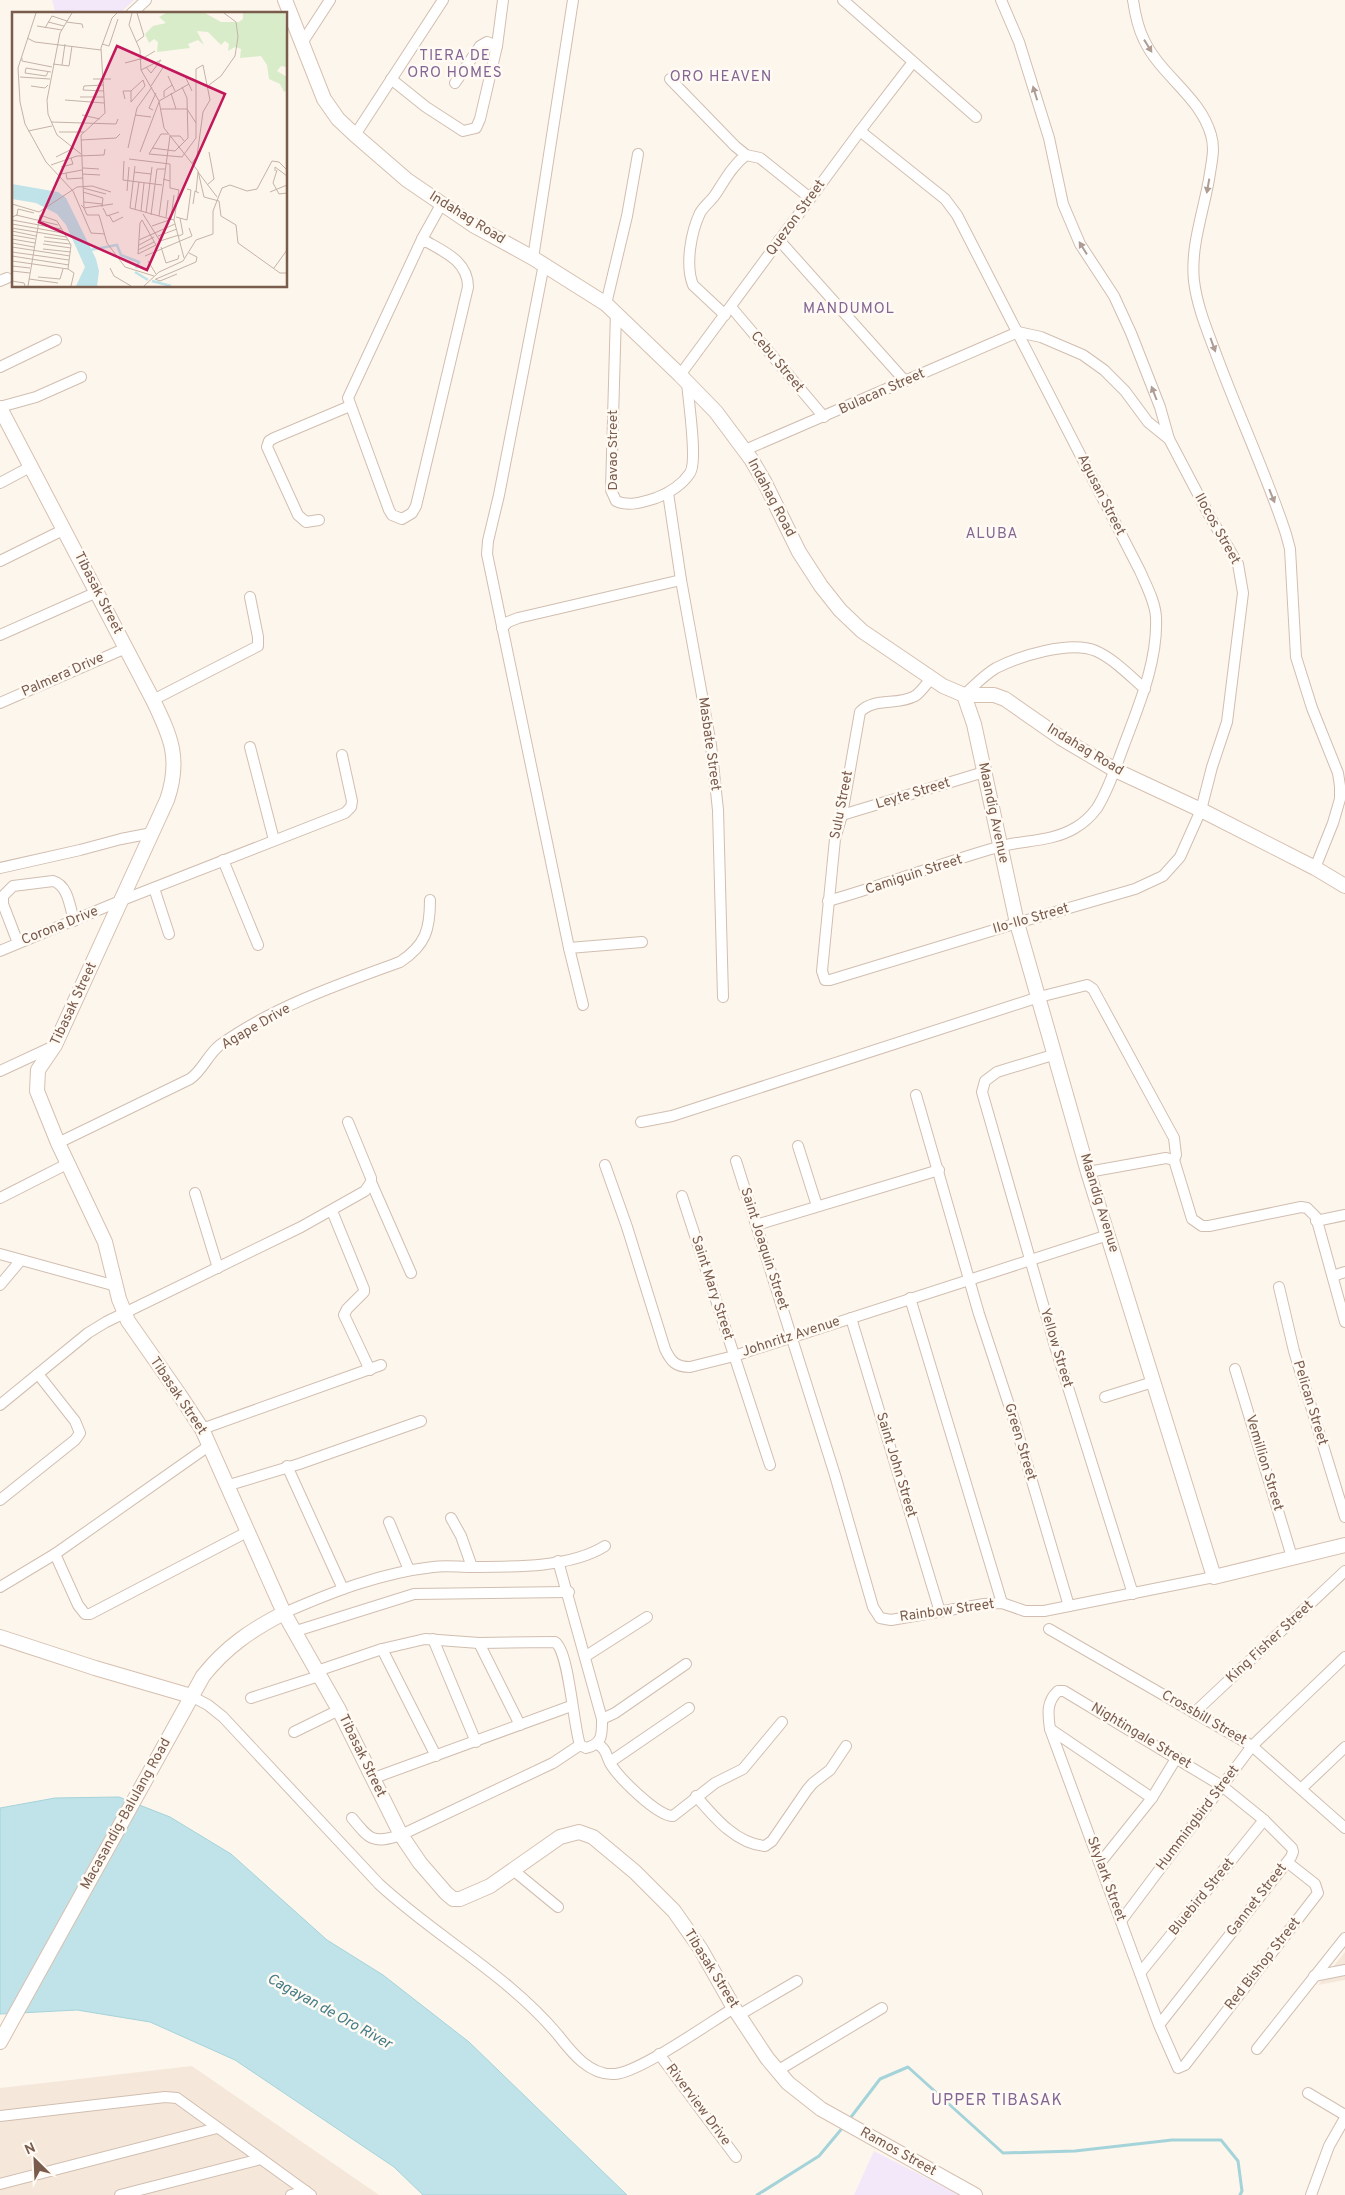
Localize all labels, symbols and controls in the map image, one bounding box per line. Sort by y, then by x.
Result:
inset map [12,12,288,288]
one-way arrow [1143,39,1152,52]
district label: TIERA DE ORO HOMES [407,47,503,83]
district label: ORO HEAVEN [670,68,772,87]
one-way arrow [1031,86,1039,101]
street label: Quezon Street [763,177,829,259]
one-way arrow [1204,179,1212,194]
street label: Indahag Road [426,188,508,248]
one-way arrow [1078,241,1087,255]
district label: MANDUMOL [803,300,895,319]
street label: Cebu Street [747,328,807,396]
one-way arrow [1209,337,1217,352]
street label: Bulacan Street [836,365,928,419]
one-way arrow [1150,386,1158,400]
street label: Davao Street [605,410,622,490]
street label: Agusan Street [1073,452,1129,538]
street label: Indahag Road [743,456,799,540]
one-way arrow [1268,489,1276,504]
street label: Ilocos Street [1190,490,1244,568]
district label: ALUBA [965,525,1019,544]
street label: Tibasak Street [70,549,126,637]
street label: Palmera Drive [19,649,107,701]
street label: Masbate Street [694,696,724,792]
street label: Indahag Road [1044,720,1126,780]
street label: Maandig Avenue [974,761,1012,865]
street label: Sulu Street [827,769,857,841]
street label: Leyte Street [874,775,952,813]
street label: Camiguin Street [863,851,965,899]
street label: Ilo-Ilo Street [991,900,1071,938]
street label: Corona Drive [19,903,101,949]
street label: Tibasak Street [47,960,101,1048]
street label: Agape Drive [218,1000,294,1054]
street label: Maandig Avenue [1076,1151,1122,1255]
street label: Saint Joaquin Street [736,1186,792,1312]
street label: Saint Mary Street [687,1234,737,1342]
street label: Yellow Street [1036,1306,1076,1390]
street label: Johnritz Avenue [740,1313,842,1361]
street label: Tibasak Street [146,1354,210,1438]
street label: Pelican Street [1289,1359,1331,1447]
street label: Green Street [1000,1401,1040,1483]
street label: Saint John Street [872,1410,920,1520]
street label: Vemillion Street [1241,1413,1287,1513]
street label: Rainbow Street [898,1596,996,1626]
street label: King Fisher Street [1223,1597,1317,1687]
street label: Crossbill Street [1158,1687,1250,1749]
street label: Nightingale Street [1088,1699,1194,1773]
street label: Tibasak Street [335,1712,389,1800]
street label: Macasandig-Balulang Road [77,1735,175,1893]
street label: Hummingbird Street [1153,1762,1243,1874]
street label: Skylark Street [1083,1834,1129,1924]
street label: Bluebird Street [1166,1855,1238,1939]
street label: Gannet Street [1223,1860,1291,1940]
street label: Red Bishop Street [1222,1914,1304,2014]
street label: Tibasak Street [680,1926,742,2012]
water label: Cagayan de Oro River [263,1970,396,2055]
street label: Riverview Drive [662,2061,734,2149]
district label: UPPER TIBASAK [931,2091,1063,2111]
street label: Ramos Street [857,2124,939,2180]
north arrow [10,2135,60,2185]
text: N [22,2140,38,2159]

